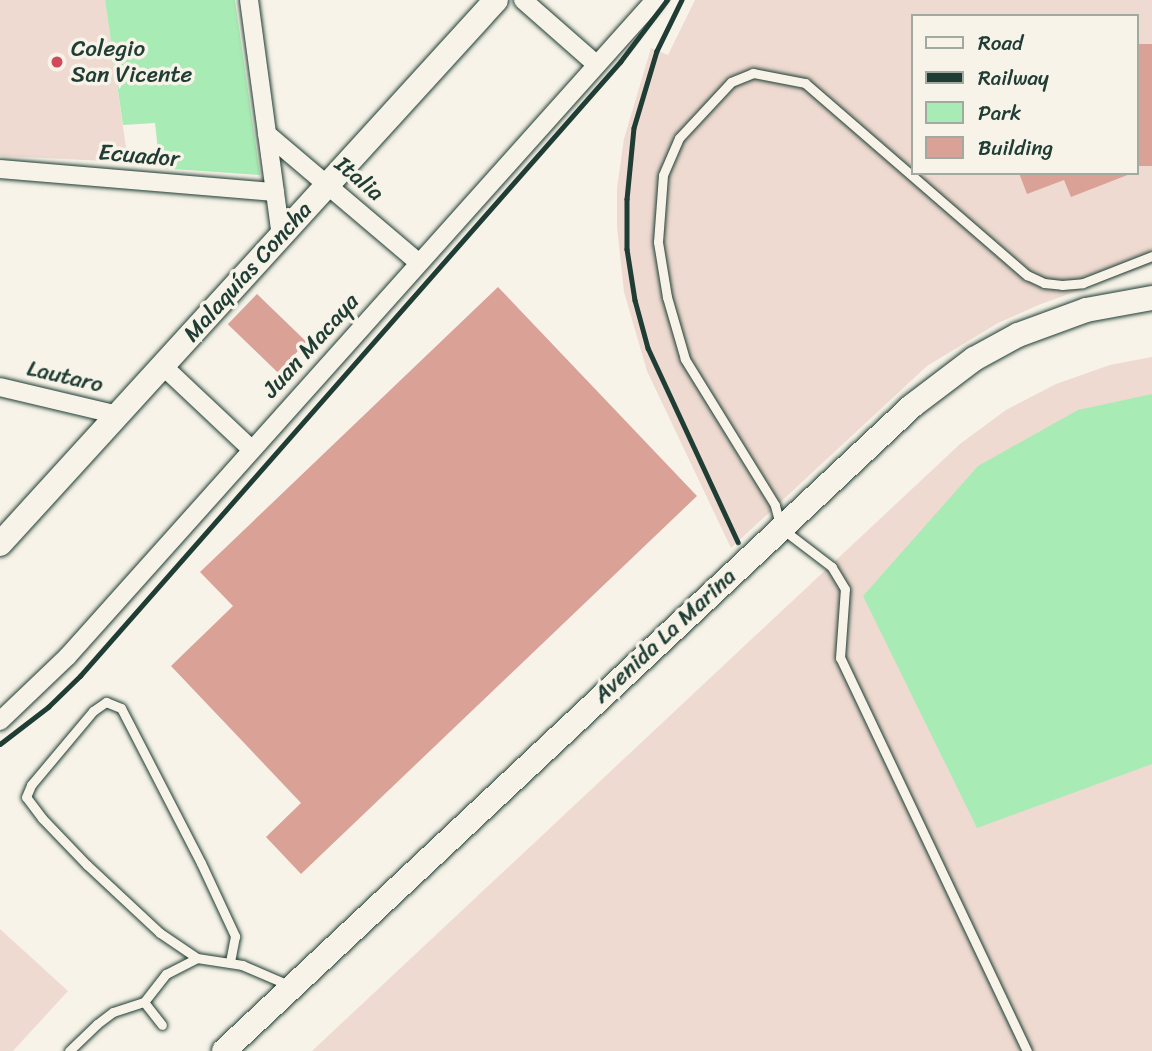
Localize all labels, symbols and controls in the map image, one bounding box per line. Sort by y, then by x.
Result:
legend [911,14,1138,175]
text: Road [978,24,1023,62]
place label: Colegio San Vicente [71,35,191,89]
marker: Colegio San Vicente [49,54,65,70]
text: Railway [978,59,1049,97]
text: Park [978,94,1021,132]
text: Building [978,129,1053,167]
street label: Ecuador [97,139,181,173]
street label: Italia [329,151,389,207]
street label: Malaquías Concha [178,196,318,348]
street label: Juan Macaya [257,289,365,403]
street label: Lautaro [24,355,106,399]
street label: Avenida La Marina [588,563,742,709]

